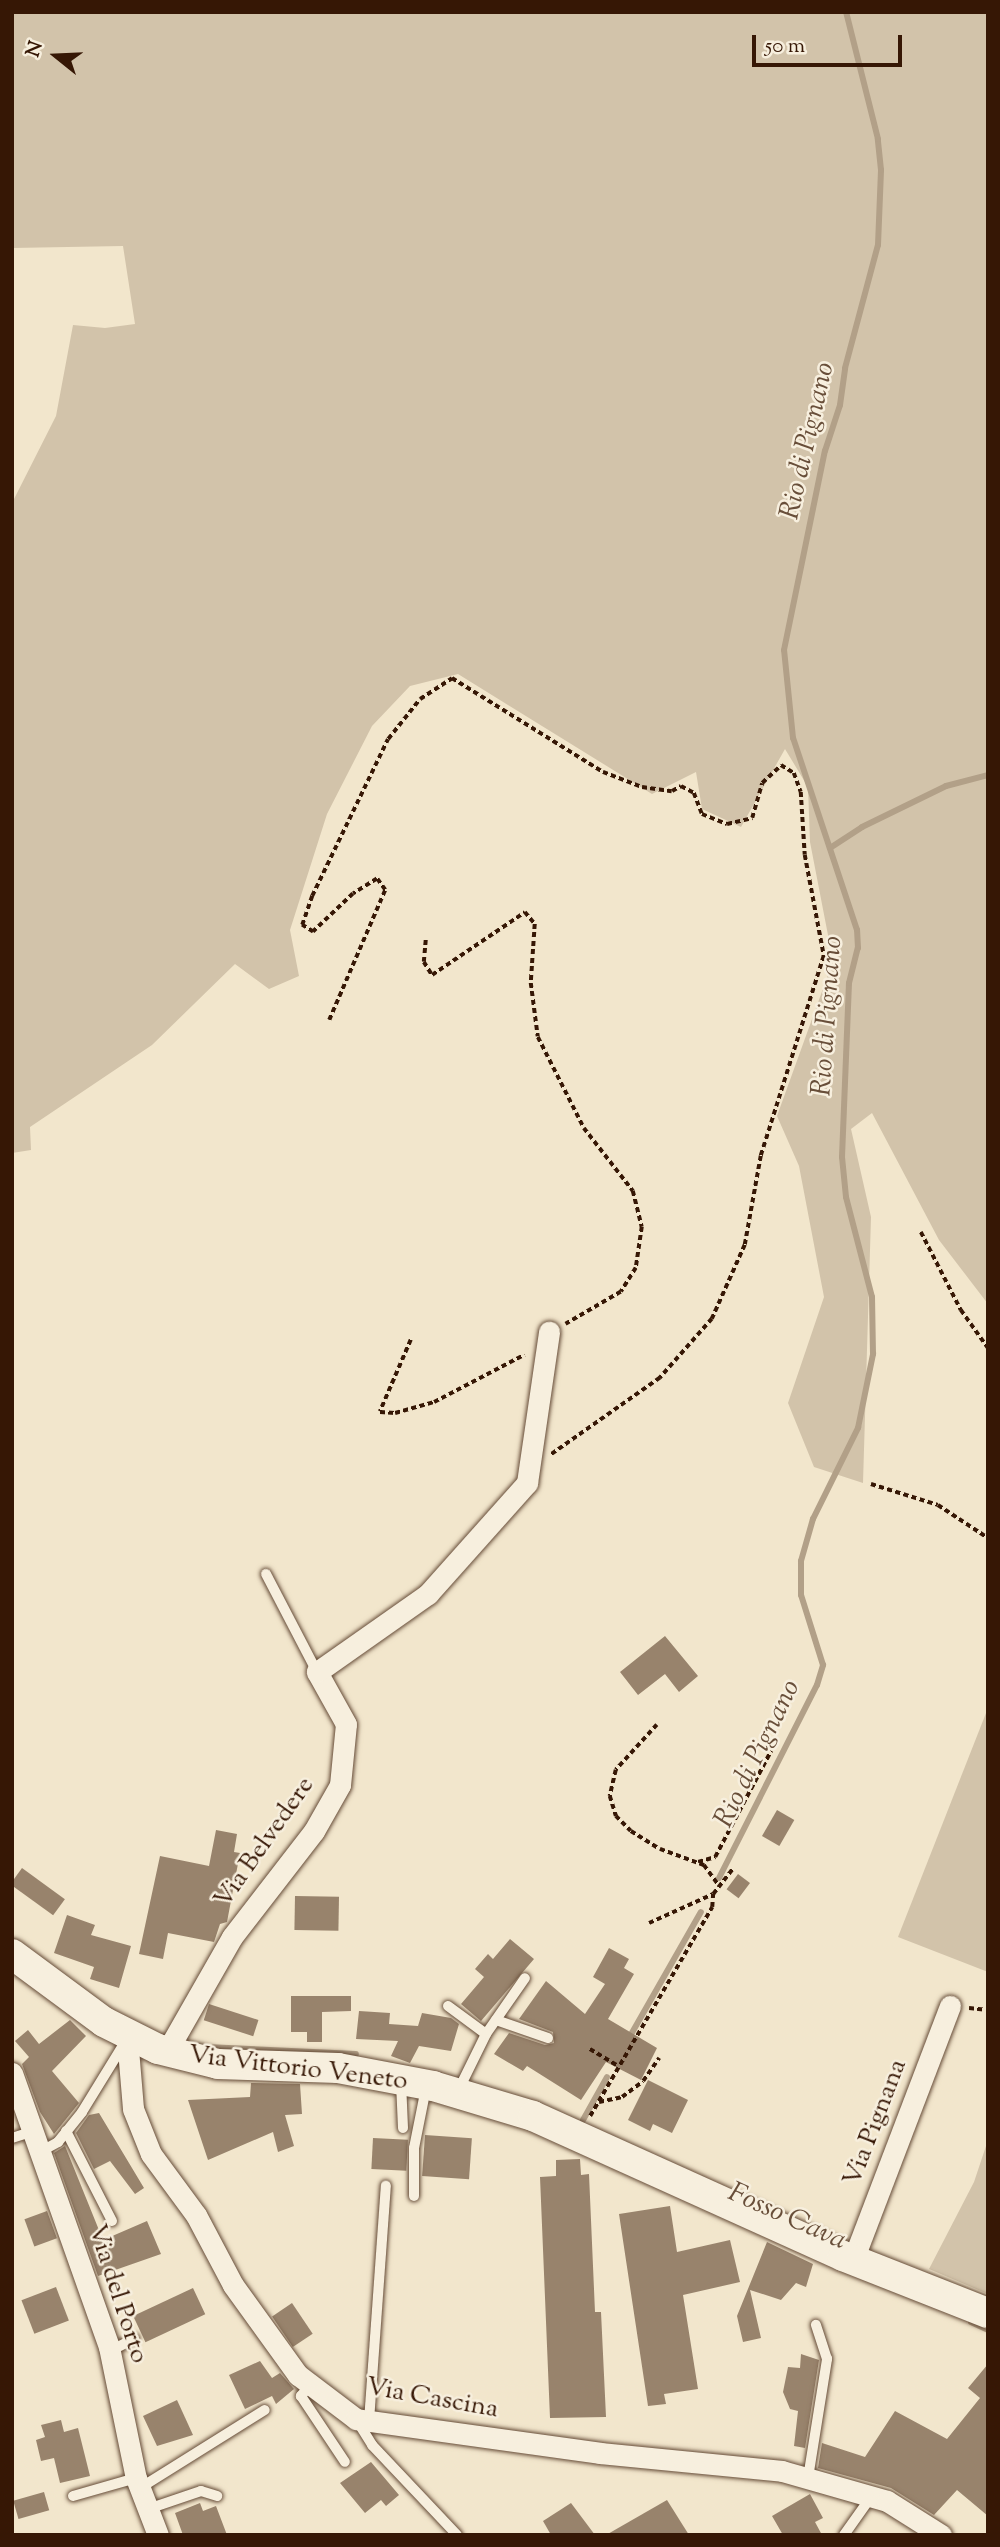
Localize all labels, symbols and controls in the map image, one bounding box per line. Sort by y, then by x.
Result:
north arrow [21,21,91,91]
scale bar [755,21,906,65]
text: 50 m [765,32,805,62]
text: N [20,38,51,61]
water label: Rio di Pignano [774,359,842,523]
water label: Rio di Pignano [806,935,850,1097]
water label: Rio di Pignano [708,1675,808,1833]
street label: Via Belvedere [208,1771,322,1915]
street label: Via Vittorio Veneto [187,2040,409,2098]
street label: Via Pignana [838,2055,914,2191]
water label: Fosso Cava [723,2176,851,2258]
street label: Via del Porto [80,2221,154,2367]
street label: Via Cascina [363,2372,501,2426]

